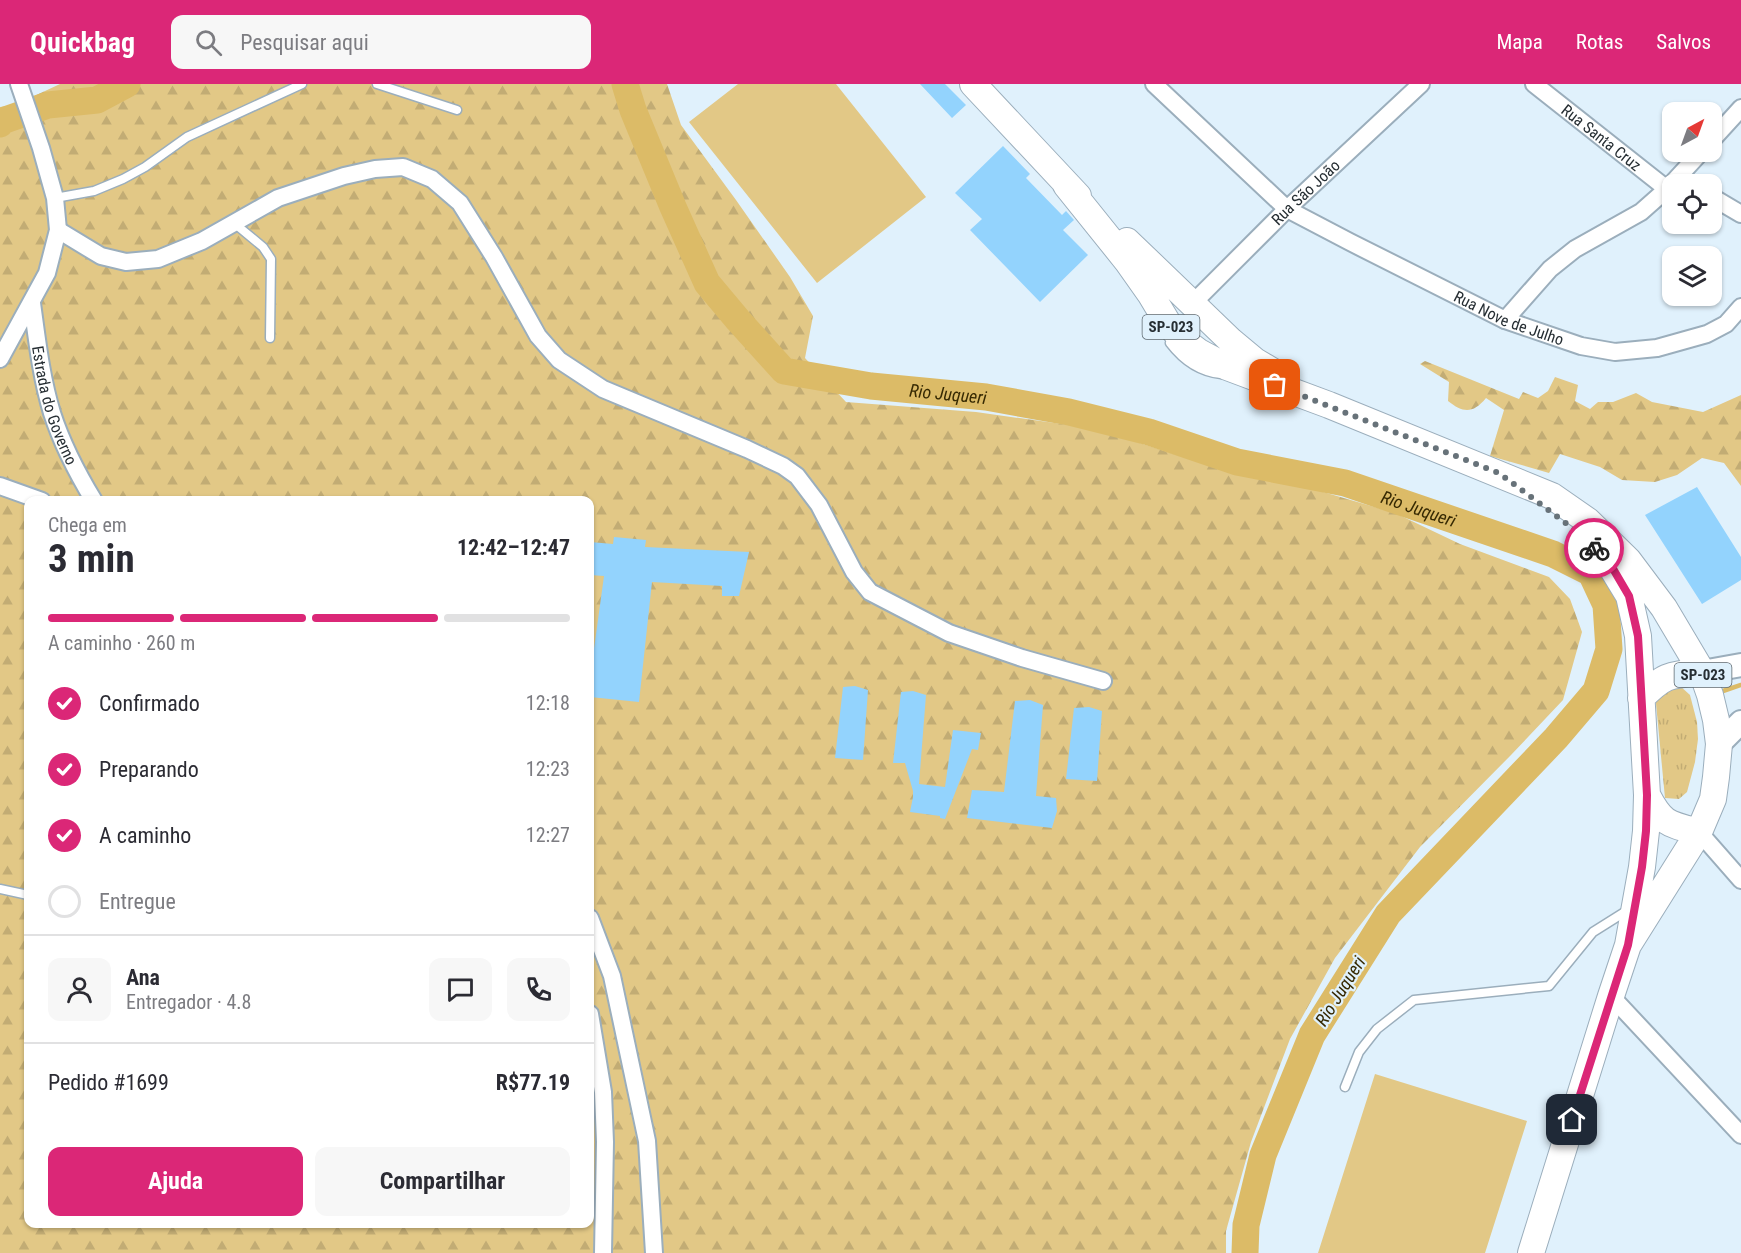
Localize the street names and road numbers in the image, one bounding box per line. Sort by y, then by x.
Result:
street label: Rua Santa Cruz [1558,100,1645,175]
street label: Rua São João [1267,155,1344,229]
street label: Rua Nove de Julho [1451,286,1566,349]
road number: SP-023 [1142,315,1200,339]
street label: Estrada do Governo [28,344,82,468]
road number: SP-023 [1674,663,1732,687]

